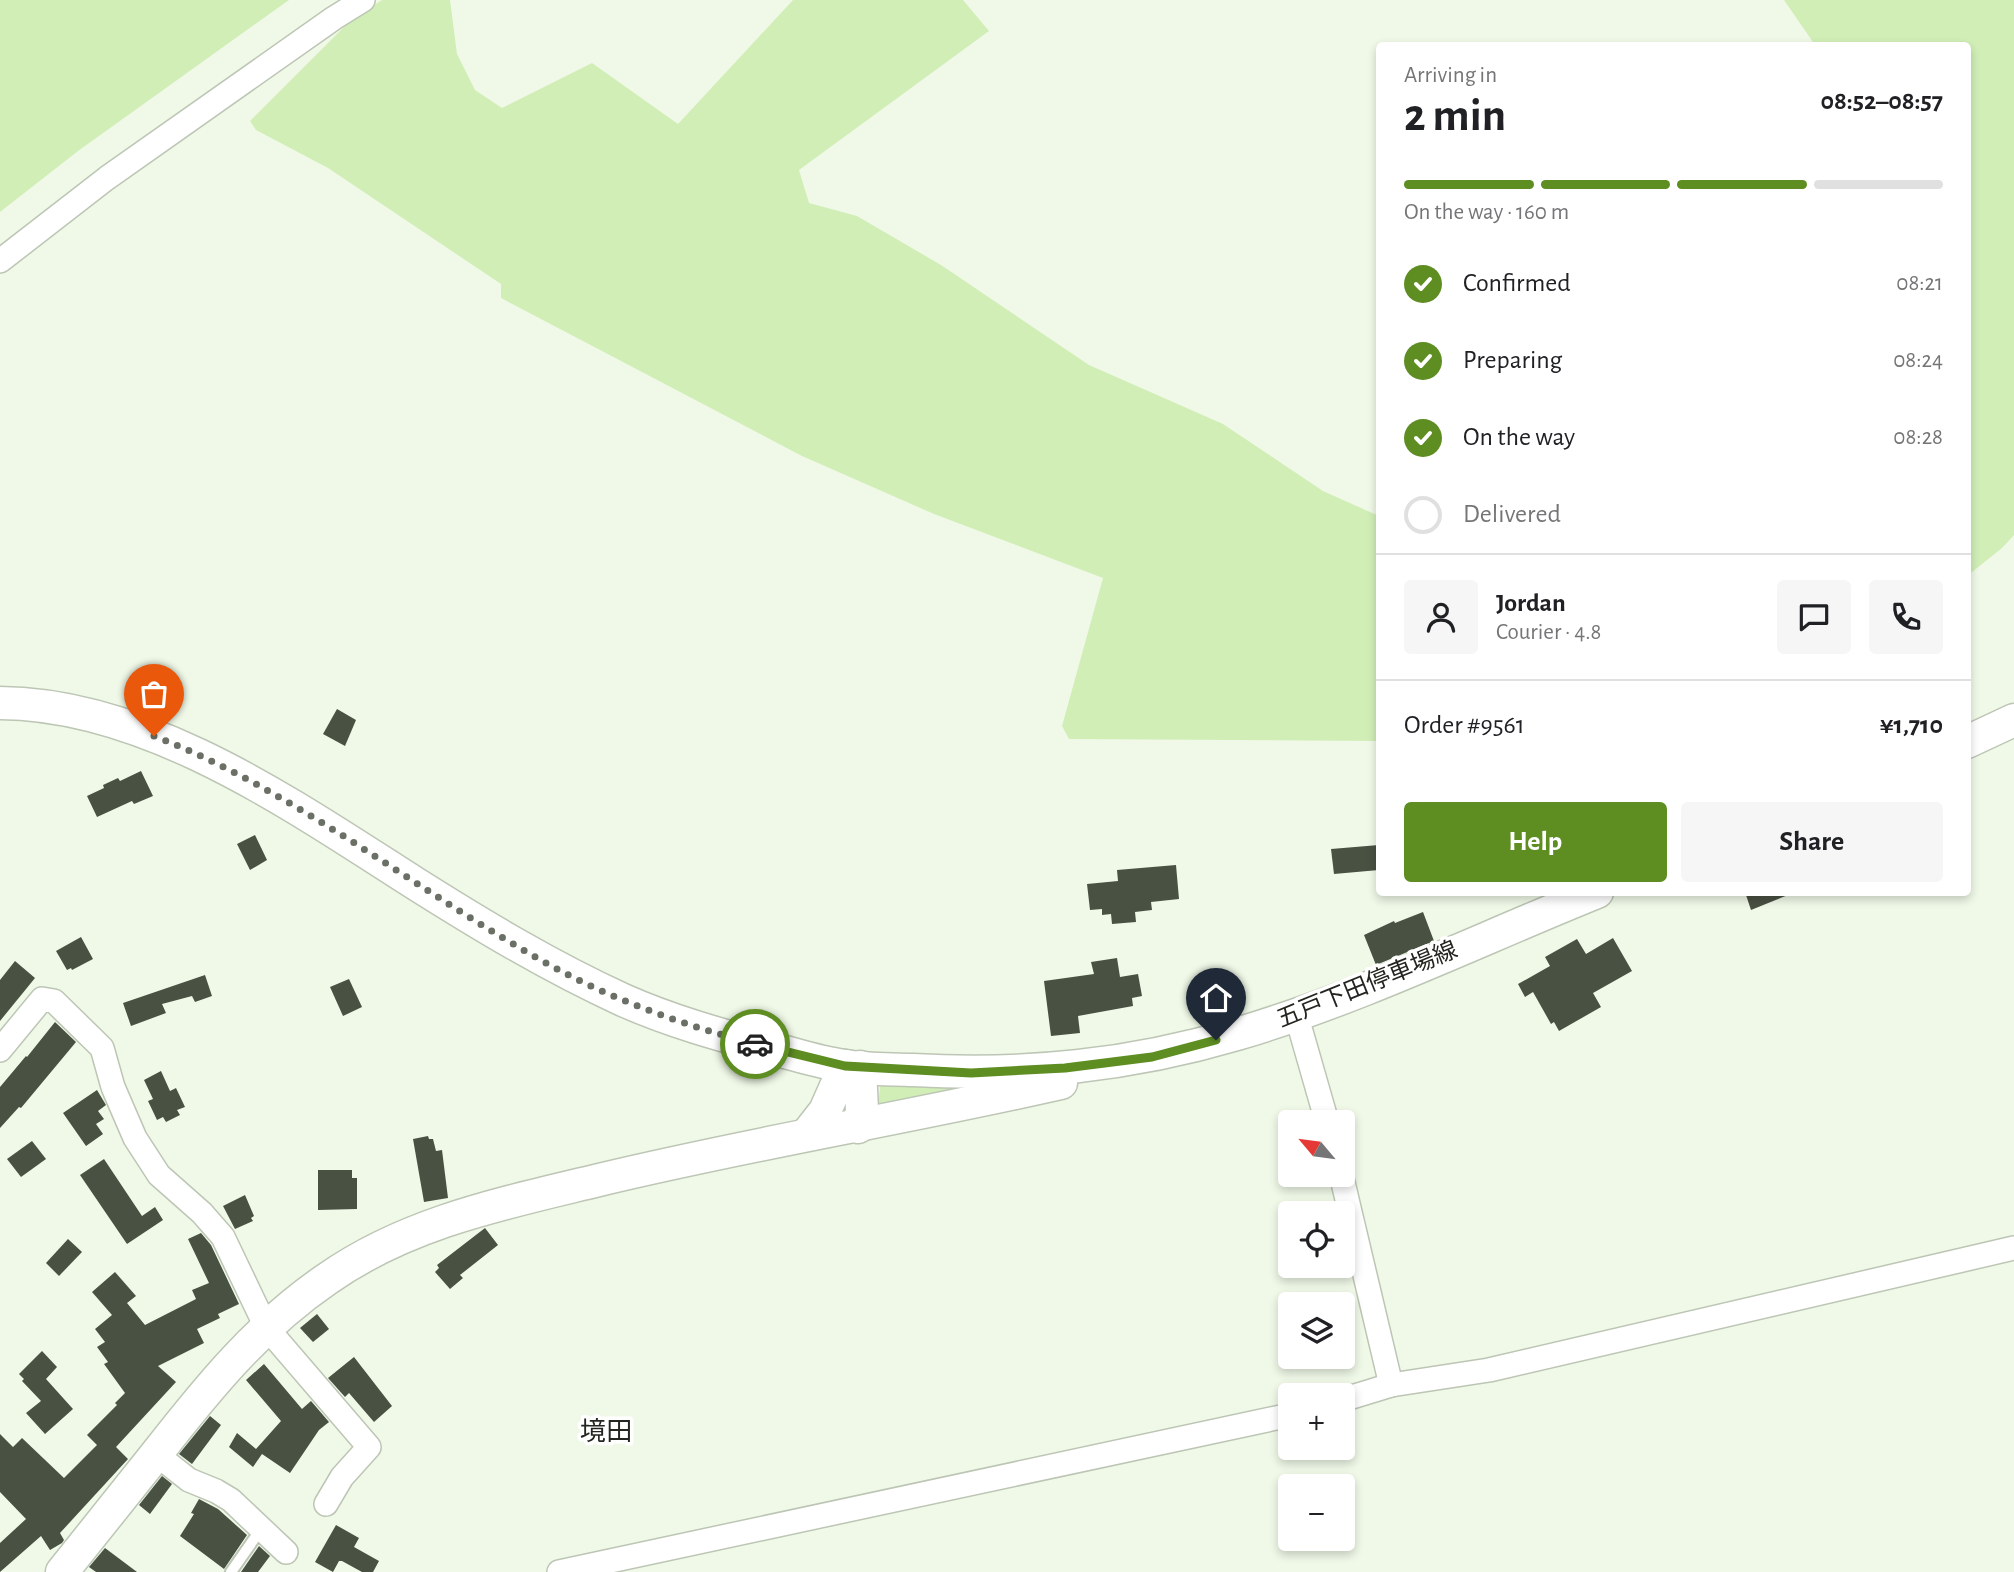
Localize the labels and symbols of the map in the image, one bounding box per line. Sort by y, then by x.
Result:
pin [124,664,184,736]
street label: 五戸下田停車場線 [1273,936,1461,1032]
pin [1186,968,1246,1040]
courier [720,1009,790,1079]
north arrow [1278,1110,1354,1186]
district label: 境田 [580,1418,632,1445]

